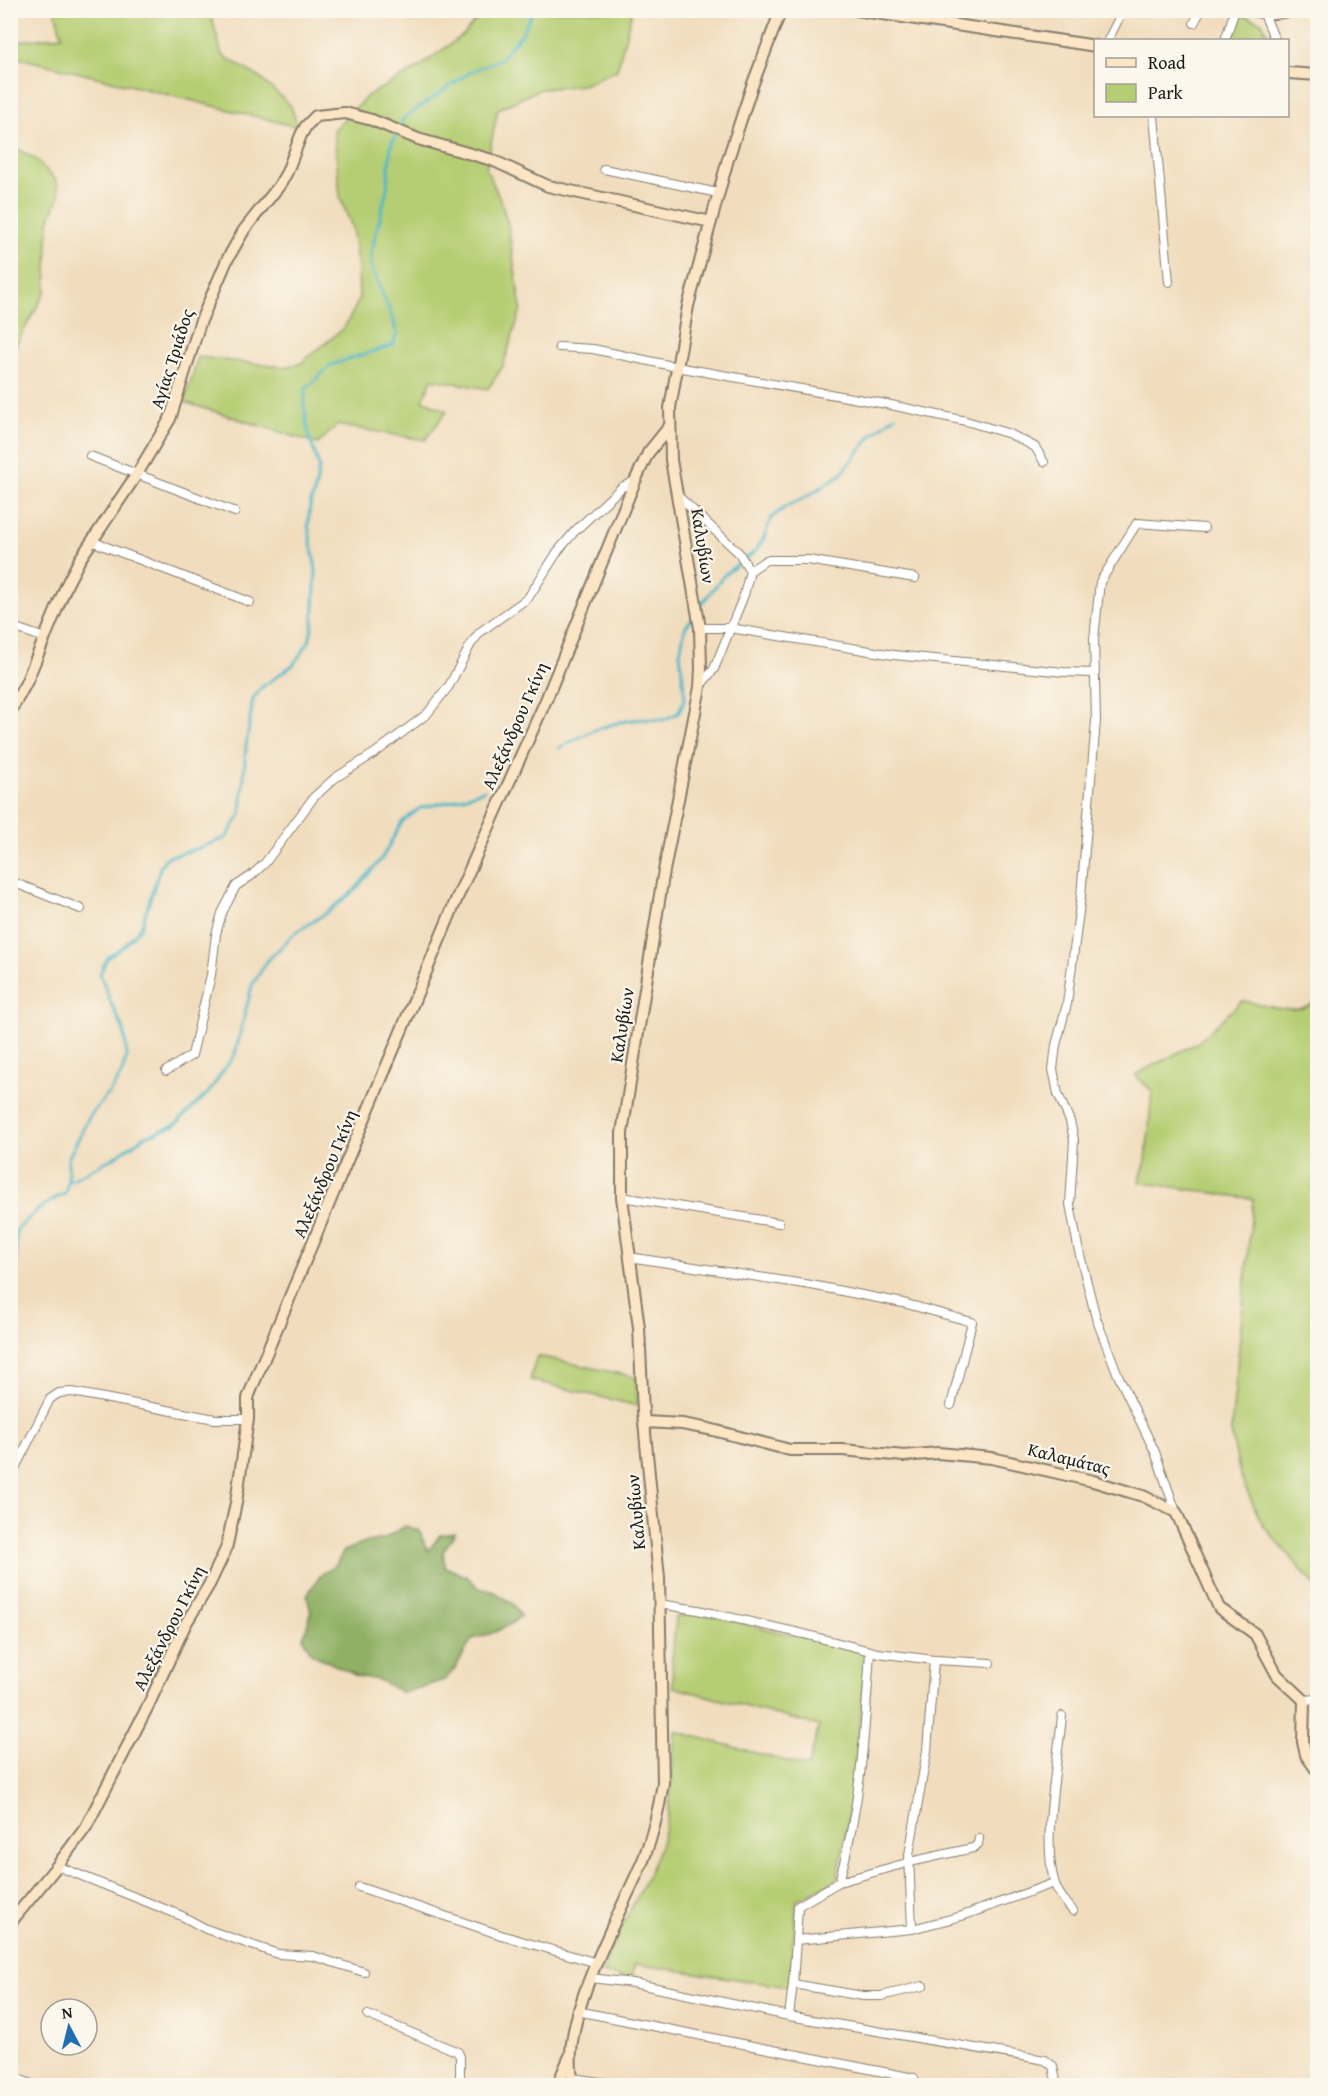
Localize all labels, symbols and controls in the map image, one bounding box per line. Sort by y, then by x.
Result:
legend [1094,39,1289,117]
text: Road [1148,49,1186,76]
text: Park [1148,79,1184,106]
street label: Αγίας Τριάδος [143,305,201,412]
street label: Καλυβίων [684,506,723,585]
street label: Αλεξάνδρου Γκίνη [474,658,555,794]
street label: Καλυβίων [602,985,641,1064]
street label: Αλεξάνδρου Γκίνη [285,1105,364,1242]
street label: Καλαμάτας [1025,1435,1114,1482]
street label: Καλυβίων [619,1473,652,1551]
street label: Αλεξάνδρου Γκίνη [125,1560,212,1695]
north arrow [39,1997,99,2057]
text: N [60,2000,74,2025]

